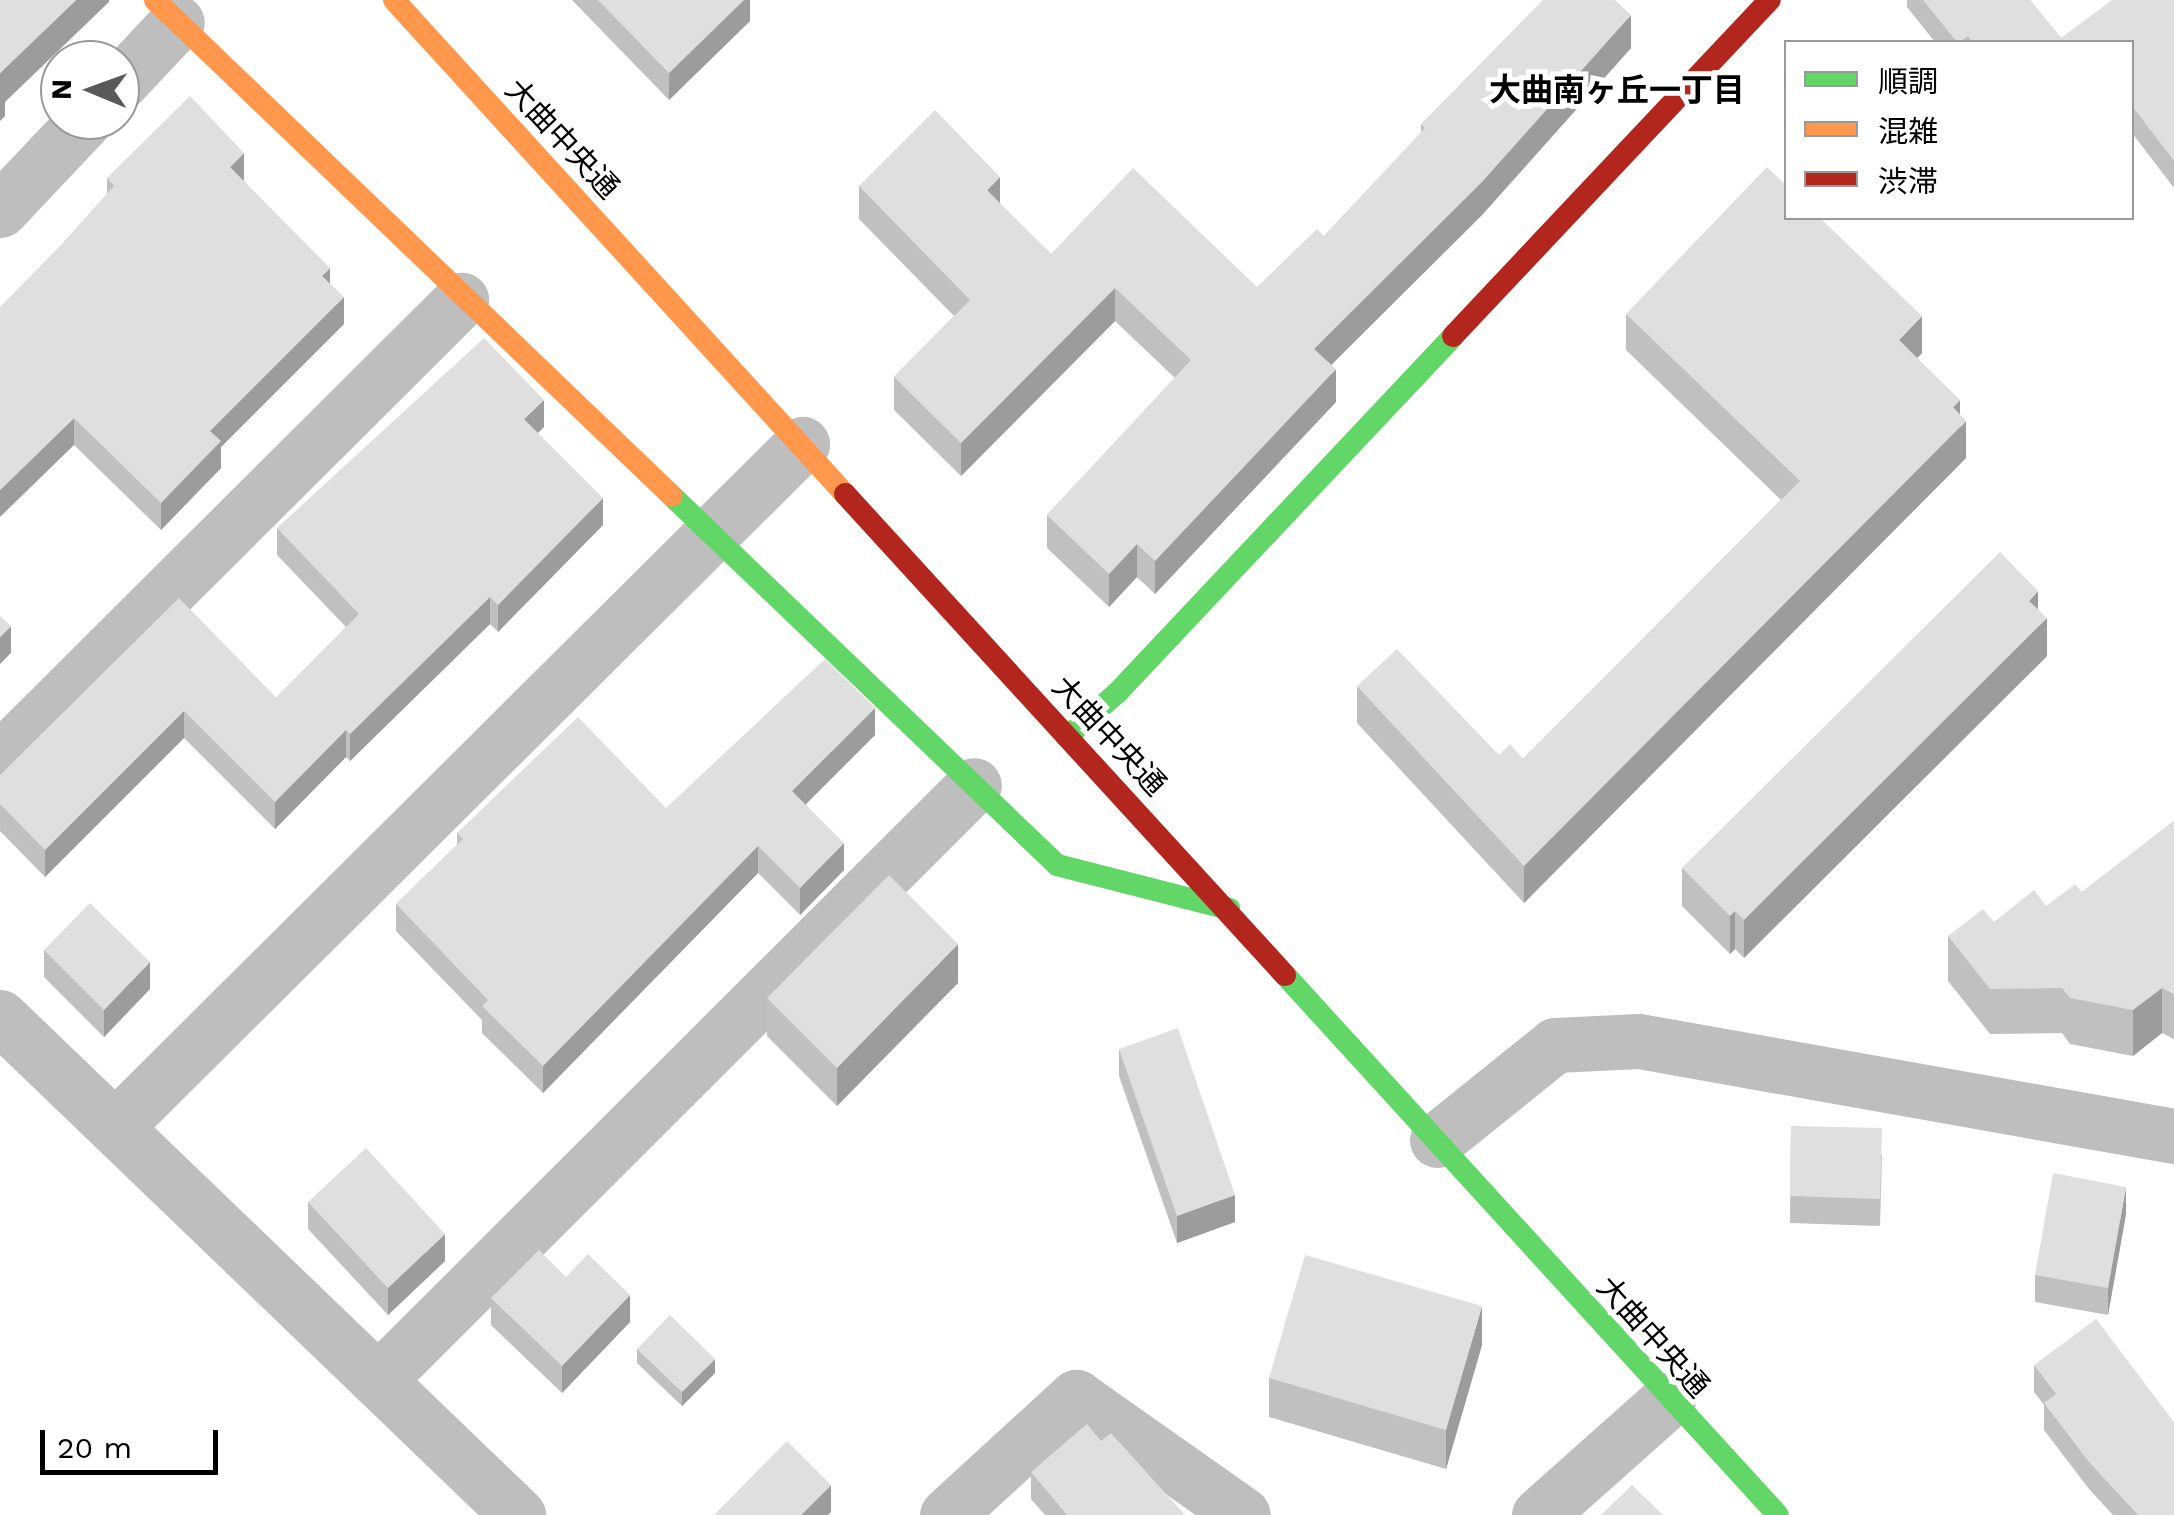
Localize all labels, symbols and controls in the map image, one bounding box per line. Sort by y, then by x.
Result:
north arrow [40,40,140,140]
legend [1784,40,2134,220]
text: 順調 [1878,64,1938,99]
district label: 大曲南ヶ丘一丁目 [1489,71,1745,109]
street label: 大曲中央通 [498,72,626,206]
text: N [45,79,78,100]
text: 混雑 [1878,114,1938,149]
text: 渋滞 [1878,164,1938,199]
street label: 大曲中央通 [1045,669,1173,803]
street label: 大曲中央通 [1589,1269,1717,1405]
scale bar [45,1410,222,1472]
text: 20 m [57,1430,132,1465]

